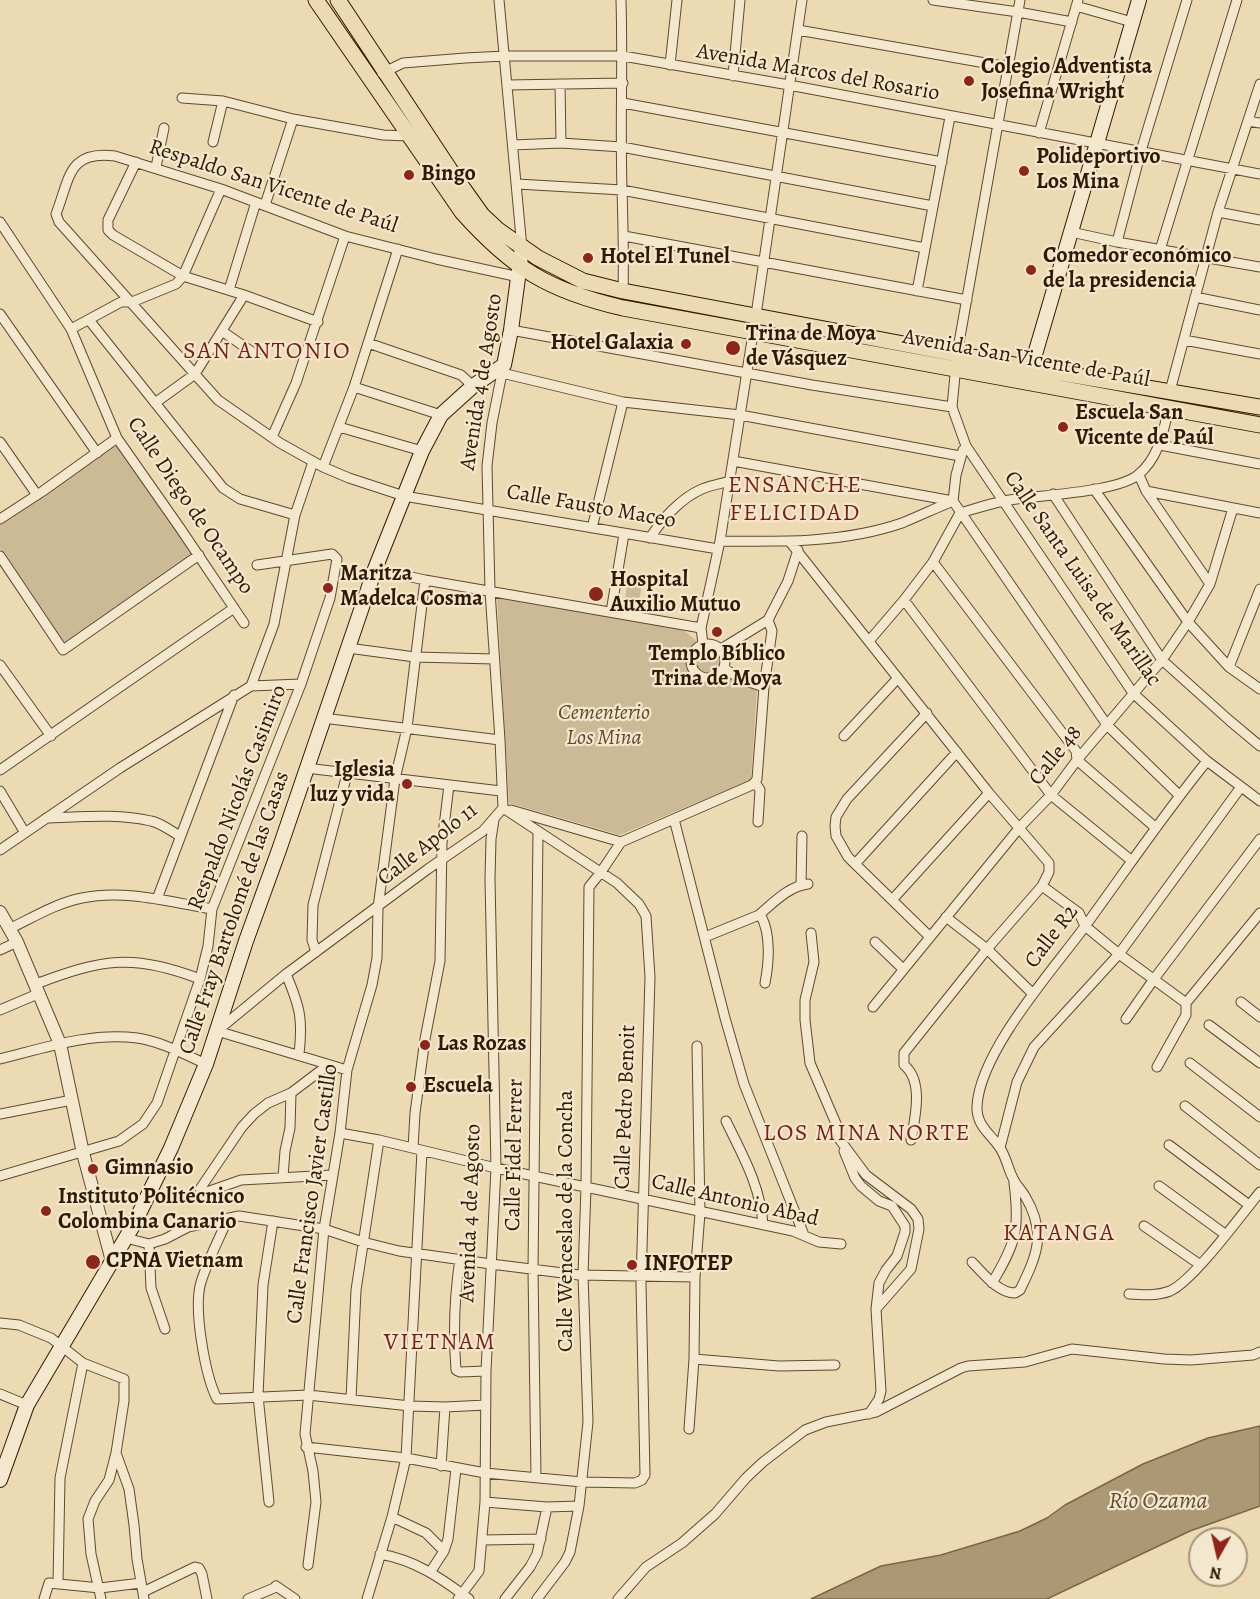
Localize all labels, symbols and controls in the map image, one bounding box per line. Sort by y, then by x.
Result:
street label: Avenida Marcos del Rosario [694,39,942,107]
place label: Colegio Adventista Josefina Wright [981,55,1152,106]
marker: Colegio Adventista Josefina Wright [962,74,976,88]
street label: Respaldo San Vicente de Paúl [145,134,401,240]
place label: Polideportivo Los Mina [1036,145,1161,196]
place label: Bingo [421,162,476,188]
marker: Polideportivo Los Mina [1017,164,1031,178]
marker: Bingo [402,168,416,182]
place label: Comedor económico de la presidencia [1043,244,1232,296]
place label: Hotel El Tunel [600,245,730,271]
marker: Hotel El Tunel [581,251,595,265]
marker: Comedor económico de la presidencia [1024,263,1038,277]
street label: Avenida 4 de Agosto [455,292,509,472]
place label: Trina de Moya de Vásquez [746,322,876,374]
street label: Avenida San Vicente de Paúl [900,324,1152,394]
place label: Hotel Galaxia [551,331,674,357]
marker: Hotel Galaxia [679,337,693,351]
district label: SAN ANTONIO [183,338,351,366]
marker: Trina de Moya de Vásquez [724,339,742,357]
place label: Escuela San Vicente de Paúl [1075,401,1214,452]
street label: Calle Diego de Ocampo [121,412,259,600]
marker: Escuela San Vicente de Paúl [1056,420,1070,434]
street label: Calle Santa Luisa de Marillac [998,466,1166,692]
district label: ENSANCHE FELICIDAD [728,472,862,528]
street label: Calle Fausto Maceo [504,479,678,535]
place label: Maritza Madelca Cosma [340,562,483,614]
place label: Hospital Auxilio Mutuo [610,568,741,620]
marker: Maritza Madelca Cosma [321,581,335,595]
marker: Hospital Auxilio Mutuo [587,585,605,603]
marker: Templo Bíblico Trina de Moya [710,625,724,639]
place label: Templo Bíblico Trina de Moya [649,642,785,694]
street label: Respaldo Nicolás Casimiro [183,682,293,914]
park label: Cementerio Los Mina [558,701,650,752]
street label: Calle 48 [1024,721,1088,791]
place label: Iglesia luz y vida [310,758,395,810]
street label: Calle Fray Bartolomé de las Casas [174,768,296,1058]
marker: Iglesia luz y vida [400,777,414,791]
street label: Calle Apolo 11 [373,798,483,892]
street label: Calle R2 [1020,900,1084,974]
street label: Calle Pedro Benoit [610,1024,642,1190]
place label: Las Rozas [437,1032,527,1058]
marker: Las Rozas [418,1038,432,1052]
street label: Calle Francisco Javier Castillo [282,1062,344,1326]
place label: Escuela [423,1074,493,1100]
street label: Calle Fidel Ferrer [500,1079,530,1231]
marker: Escuela [404,1080,418,1094]
street label: Calle Wenceslao de la Concha [554,1090,580,1352]
district label: LOS MINA NORTE [763,1120,971,1148]
street label: Avenida 4 de Agosto [455,1123,487,1303]
place label: Gimnasio [105,1156,194,1182]
marker: Gimnasio [86,1162,100,1176]
street label: Calle Antonio Abad [649,1169,821,1233]
place label: Instituto Politécnico Colombina Canario [58,1185,245,1236]
marker: Instituto Politécnico Colombina Canario [39,1204,53,1218]
district label: KATANGA [1003,1220,1115,1248]
place label: CPNA Vietnam [106,1249,243,1275]
place label: INFOTEP [644,1252,732,1278]
marker: CPNA Vietnam [84,1253,102,1271]
marker: INFOTEP [625,1258,639,1272]
district label: VIETNAM [384,1329,496,1357]
water label: Río Ozama [1108,1488,1208,1516]
north arrow [1188,1527,1248,1587]
text: N [1208,1561,1223,1585]

